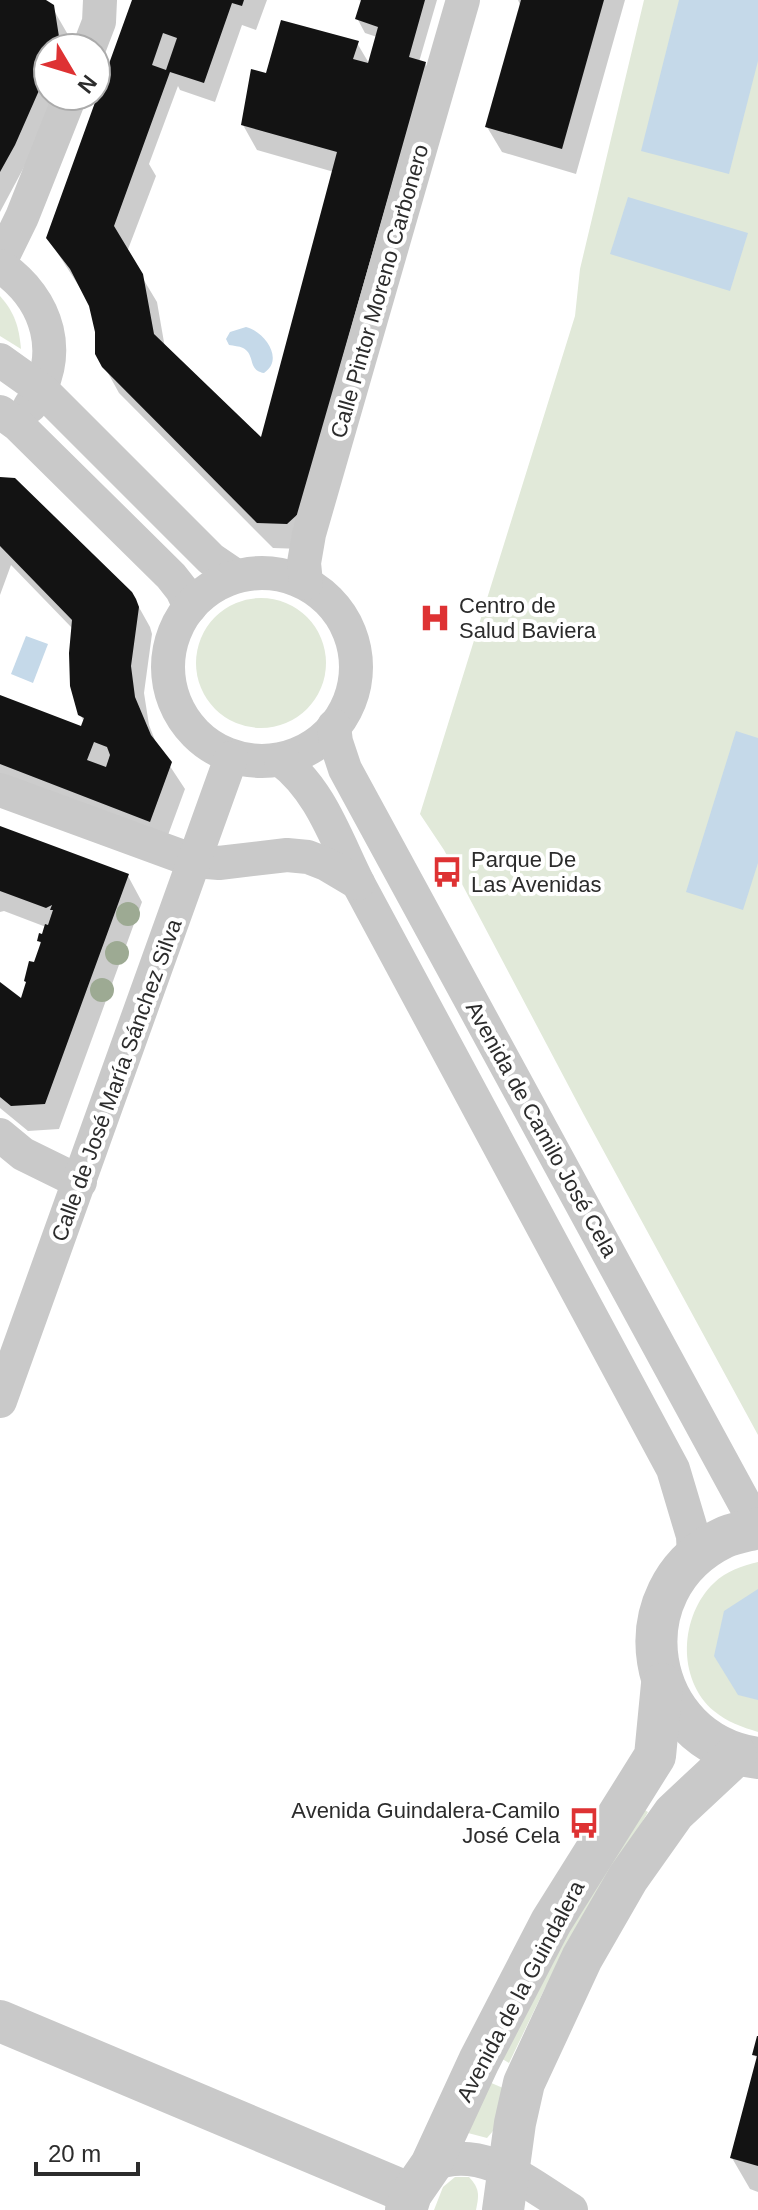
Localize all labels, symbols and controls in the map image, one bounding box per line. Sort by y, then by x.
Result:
north arrow [32,32,112,112]
text: N [73,70,102,98]
street label: Calle Pintor Moreno Carbonero [325,141,433,441]
place label: Centro de Salud Baviera [459,593,597,643]
hospital icon: Centro de Salud Baviera [418,601,452,635]
place label: Parque De Las Avenidas [471,847,601,897]
bus stop icon: Parque De Las Avenidas [430,855,464,889]
street label: Calle de José María Sánchez Silva [46,915,187,1245]
street label: Avenida de Camilo José Cela [461,997,623,1262]
place label: Avenida Guindalera-Camilo José Cela [291,1798,561,1848]
bus stop icon: Avenida Guindalera-Camilo José Cela [567,1806,601,1840]
street label: Avenida de la Guindalera [452,1876,590,2106]
scale bar [36,2126,138,2176]
text: 20 m [48,2140,101,2167]

